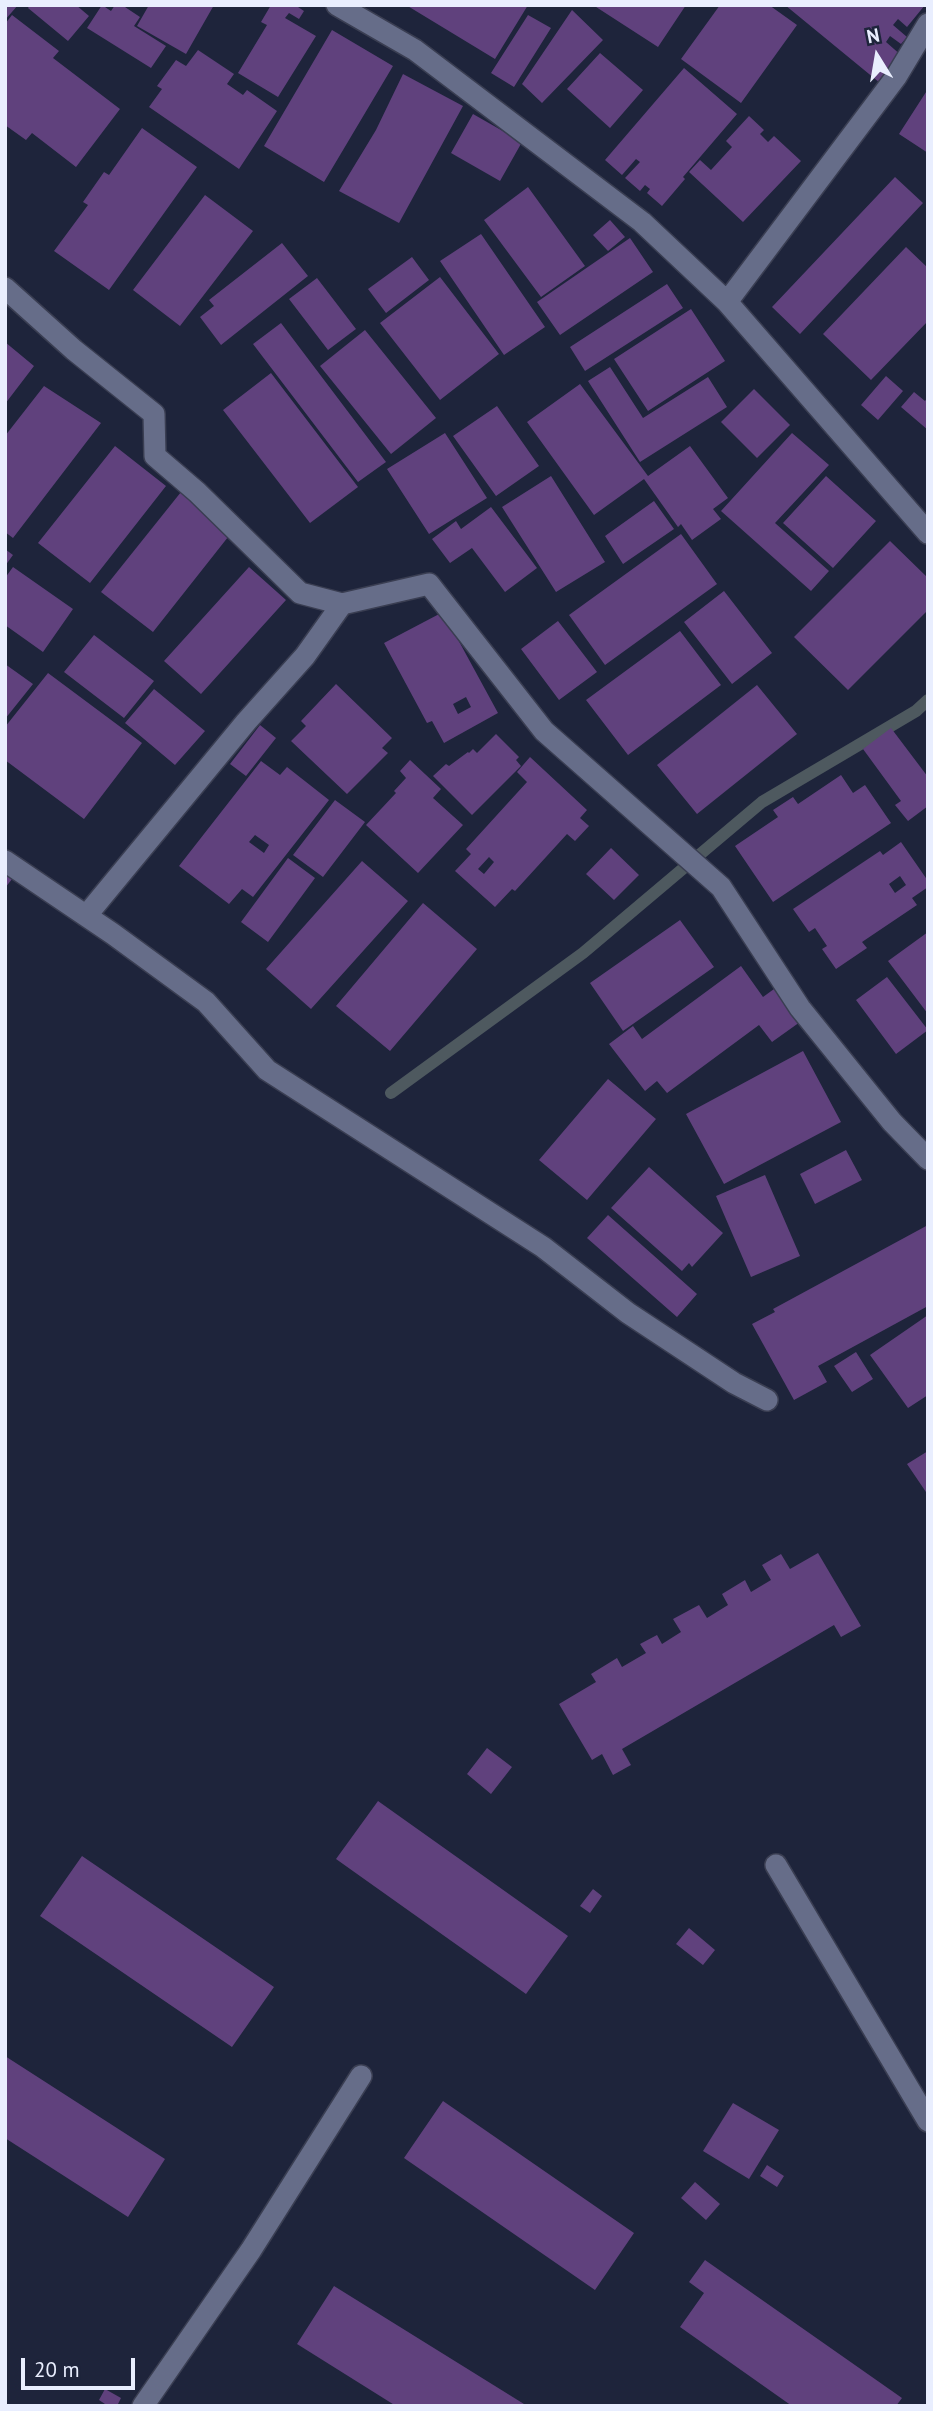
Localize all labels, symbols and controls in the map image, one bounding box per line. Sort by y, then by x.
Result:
north arrow [842,21,912,91]
text: N [865,22,881,48]
scale bar [24,2344,138,2388]
text: 20 m [34,2356,80,2383]

